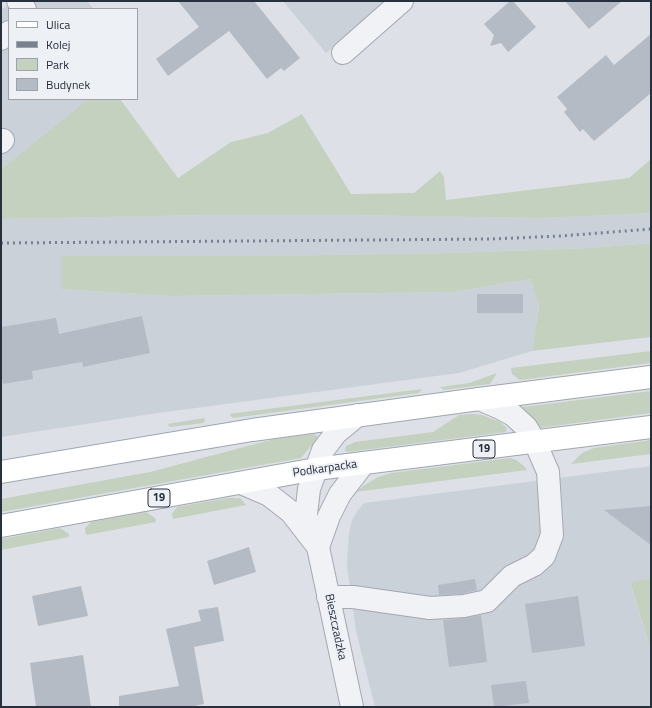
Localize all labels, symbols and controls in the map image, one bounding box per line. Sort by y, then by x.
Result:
legend [8,8,138,100]
text: Ulica [46,15,70,34]
text: Kolej [46,35,70,54]
text: Park [46,55,69,74]
text: Budynek [46,75,90,94]
road number: 19 [473,440,495,458]
street label: Podkarpacka [292,457,358,481]
road number: 19 [148,489,170,507]
street label: Bieszczadzka [321,593,349,661]

